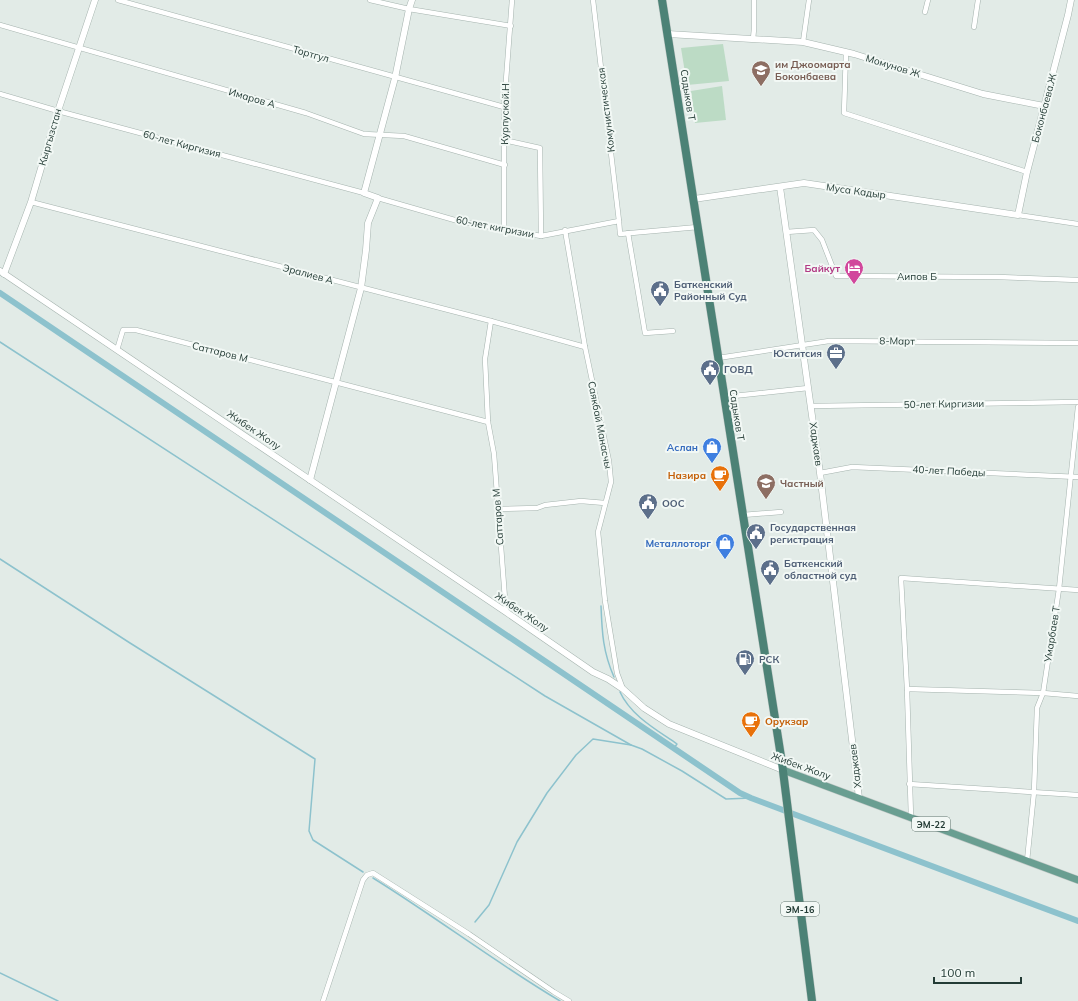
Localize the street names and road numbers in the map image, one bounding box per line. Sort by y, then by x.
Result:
street label: Тортгул [291,43,331,65]
street label: Момунов Ж [864,52,922,80]
street label: Комунистическая [594,67,618,153]
street label: Садыков Т [678,68,698,122]
street label: Боконбаева.Ж [1029,72,1059,144]
street label: Курпуской.Н [498,83,512,145]
street label: Имаров А [227,85,277,111]
street label: Кыргызстан [36,107,64,167]
street label: 60-лет Киргизия [142,127,222,161]
street label: Муса Кадыр [825,180,887,202]
street label: 60-лет кигризии [455,213,535,241]
street label: Эралиев А [281,261,335,287]
street label: Аипов Б [897,270,937,283]
street label: 8-Март [879,334,915,348]
street label: Саттаров М [191,339,249,365]
street label: Саякбай Манасчы [585,380,615,470]
street label: Садыков Т [727,388,747,442]
street label: 50-лет Киргизии [904,397,984,411]
street label: Жибек Жолу [225,407,284,453]
street label: Хаджаев [807,421,826,467]
street label: 40-лет Пабеды [912,463,986,479]
street label: Саттаров М [490,488,506,546]
street label: Жибек Жолу [493,589,552,635]
street label: Умарбаев Т [1041,605,1063,664]
street label: Хаджаев [846,743,864,789]
street label: Жибек Жолу [770,749,833,783]
road number: ЭМ-22 [912,817,950,831]
road number: ЭМ-16 [781,902,819,916]

